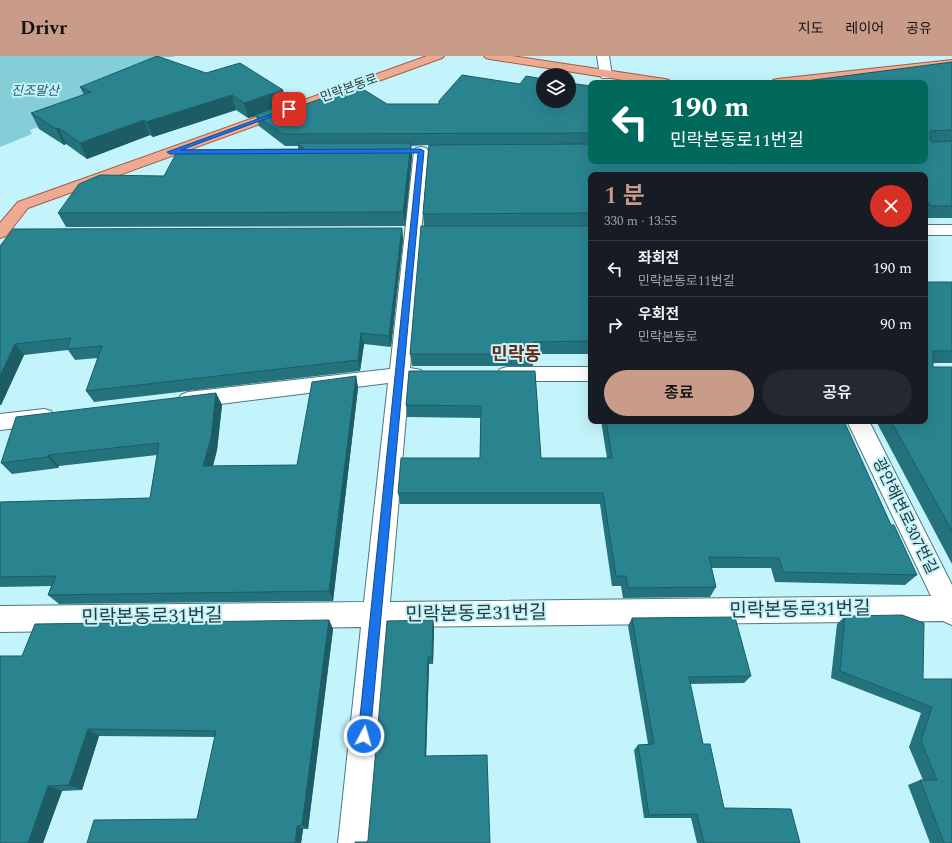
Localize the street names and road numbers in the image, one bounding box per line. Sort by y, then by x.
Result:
street label: 민락본동로 [317,68,381,108]
street label: 광안해변로307번길 [866,454,944,578]
street label: 민락본동로31번길 [729,594,871,626]
street label: 민락본동로31번길 [405,598,547,630]
street label: 민락본동로31번길 [81,601,223,633]

